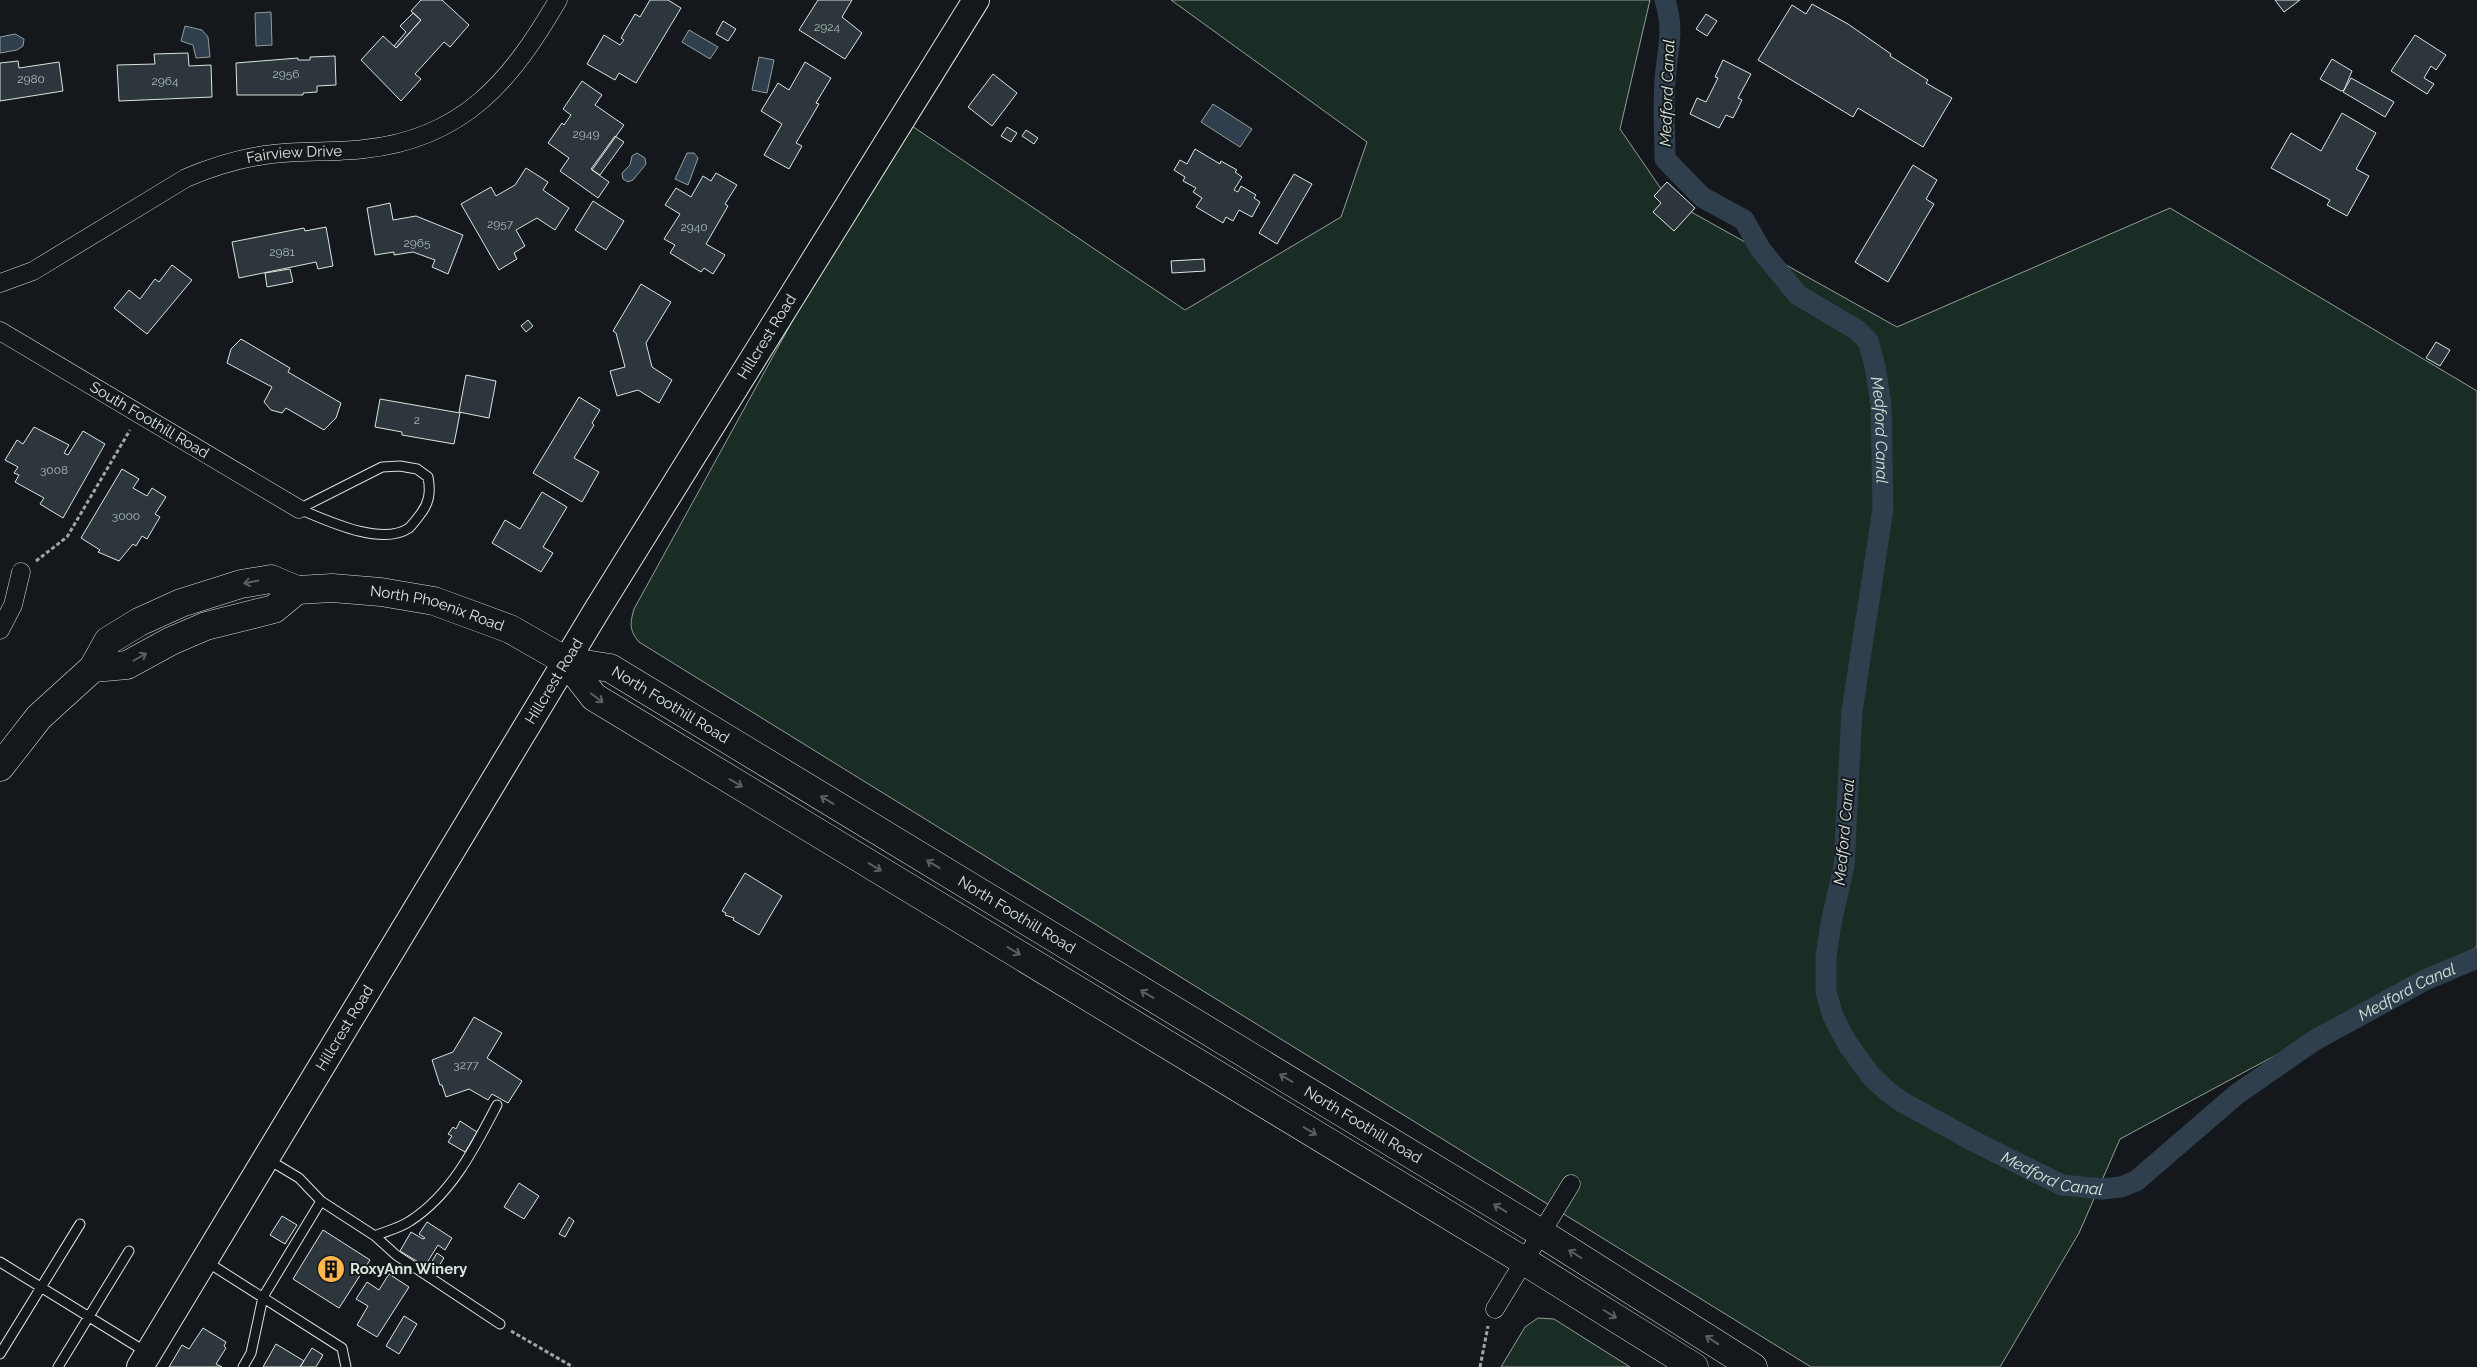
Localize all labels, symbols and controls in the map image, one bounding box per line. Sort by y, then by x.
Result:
house number: 2924 [814,20,840,34]
water label: Medford Canal [1656,39,1678,147]
house number: 2956 [272,67,300,81]
house number: 2980 [17,72,45,86]
house number: 2964 [151,74,179,88]
house number: 2949 [573,127,599,141]
street label: Fairview Drive [245,142,343,167]
house number: 2957 [487,217,514,231]
house number: 2940 [680,220,708,234]
house number: 2965 [403,236,431,250]
house number: 2981 [269,245,295,259]
street label: Hillcrest Road [734,291,800,383]
water label: Medford Canal [1867,375,1892,484]
street label: South Foothill Road [87,378,212,462]
house number: 2 [414,413,420,427]
house number: 3008 [40,463,68,477]
house number: 3000 [112,509,140,523]
one-way arrow [243,578,259,587]
street label: North Phoenix Road [370,582,507,635]
street label: Hillcrest Road [521,635,587,727]
one-way arrow [132,652,146,662]
street label: North Foothill Road [608,662,732,747]
one-way arrow [591,692,604,703]
one-way arrow [728,778,742,788]
water label: Medford Canal [1830,778,1858,886]
one-way arrow [820,794,834,804]
one-way arrow [927,859,941,869]
one-way arrow [867,862,881,872]
street label: North Foothill Road [955,872,1079,957]
one-way arrow [1006,947,1020,957]
water label: Medford Canal [2355,959,2458,1024]
street label: Hillcrest Road [312,982,377,1074]
one-way arrow [1140,989,1154,999]
house number: 3277 [453,1058,479,1072]
one-way arrow [1279,1073,1293,1083]
street label: North Foothill Road [1301,1082,1425,1167]
one-way arrow [1303,1126,1317,1136]
water label: Medford Canal [1999,1147,2104,1199]
one-way arrow [1493,1202,1507,1212]
one-way arrow [1568,1248,1582,1258]
building icon: RoxyAnn Winery [316,1254,346,1284]
place label: RoxyAnn Winery [350,1260,468,1278]
one-way arrow [1603,1309,1617,1319]
one-way arrow [1706,1335,1720,1345]

